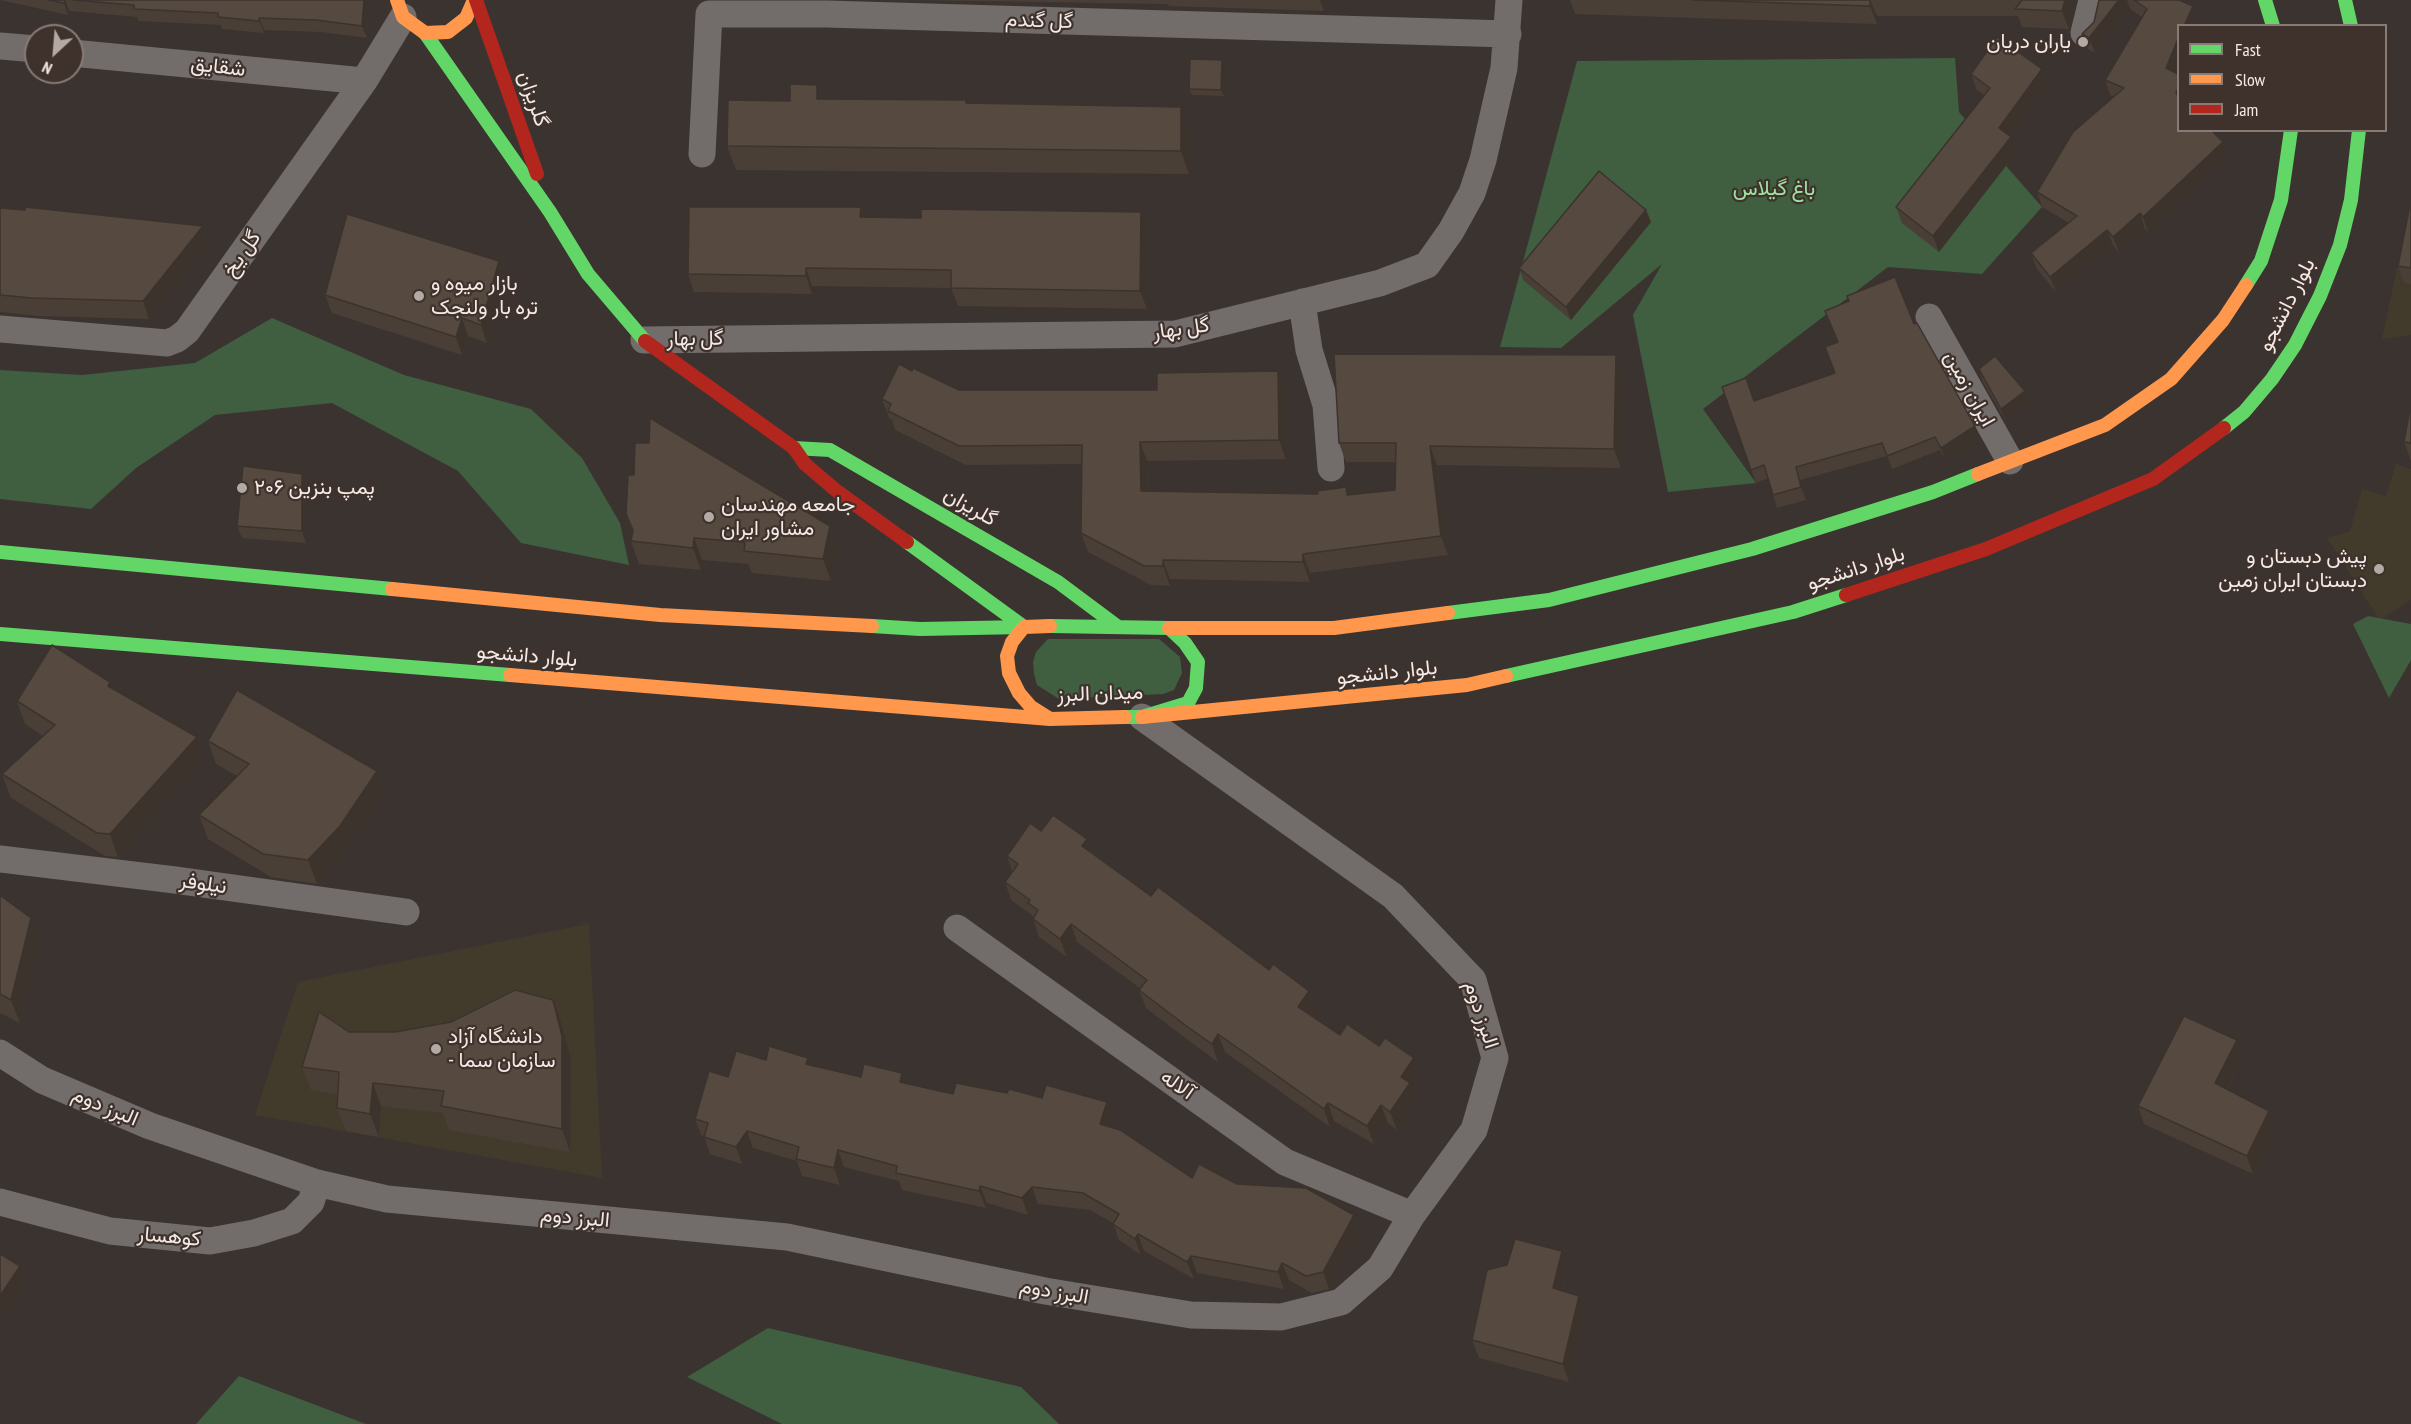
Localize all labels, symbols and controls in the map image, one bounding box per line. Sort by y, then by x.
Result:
street label: گل گندم [1005,7,1073,35]
north arrow [24,24,84,84]
legend [2177,24,2387,132]
place label: یاران دریان [1986,29,2071,55]
marker: یاران دریان [2076,35,2090,49]
text: Fast [2235,38,2261,61]
street label: شقایق [189,52,247,82]
text: N [39,58,55,79]
street label: گلریزان [512,68,554,130]
text: Slow [2235,68,2265,91]
text: Jam [2235,98,2258,121]
park label: باغ گیلاس [1733,176,1815,202]
street label: گل یخ [217,226,267,282]
street label: بلوار دانشجو [2253,254,2321,356]
place label: بازار میوه و تره بار ولنجک [431,271,538,321]
marker: بازار میوه و تره بار ولنجک [412,289,426,303]
street label: گل بهار [1151,313,1211,345]
street label: گل بهار [666,326,724,352]
street label: ایران زمین [1938,347,2000,431]
place label: پمپ بنزین ۲۰۶ [254,475,375,501]
marker: پمپ بنزین ۲۰۶ [235,481,249,495]
street label: گلریزان [939,482,1001,532]
place label: جامعه مهندسان مشاور ایران [721,492,855,542]
marker: جامعه مهندسان مشاور ایران [702,510,716,524]
street label: بلوار دانشجو [1804,541,1908,597]
place label: پیش دبستان و دبستان ایران زمین [2218,544,2367,594]
marker: پیش دبستان و دبستان ایران زمین [2372,562,2386,576]
street label: بلوار دانشجو [476,639,578,673]
street label: بلوار دانشجو [1335,655,1439,691]
street label: میدان البرز [1056,680,1144,708]
street label: نیلوفر [178,868,228,900]
street label: البرز دوم [1458,978,1504,1052]
place label: دانشگاه آزاد - سازمان سما [448,1024,556,1074]
marker: دانشگاه آزاد - سازمان سما [429,1042,443,1056]
street label: آلاله [1155,1065,1199,1105]
street label: البرز دوم [68,1082,142,1132]
street label: البرز دوم [539,1202,611,1234]
street label: کوهسار [136,1222,202,1252]
street label: البرز دوم [1018,1274,1090,1310]

